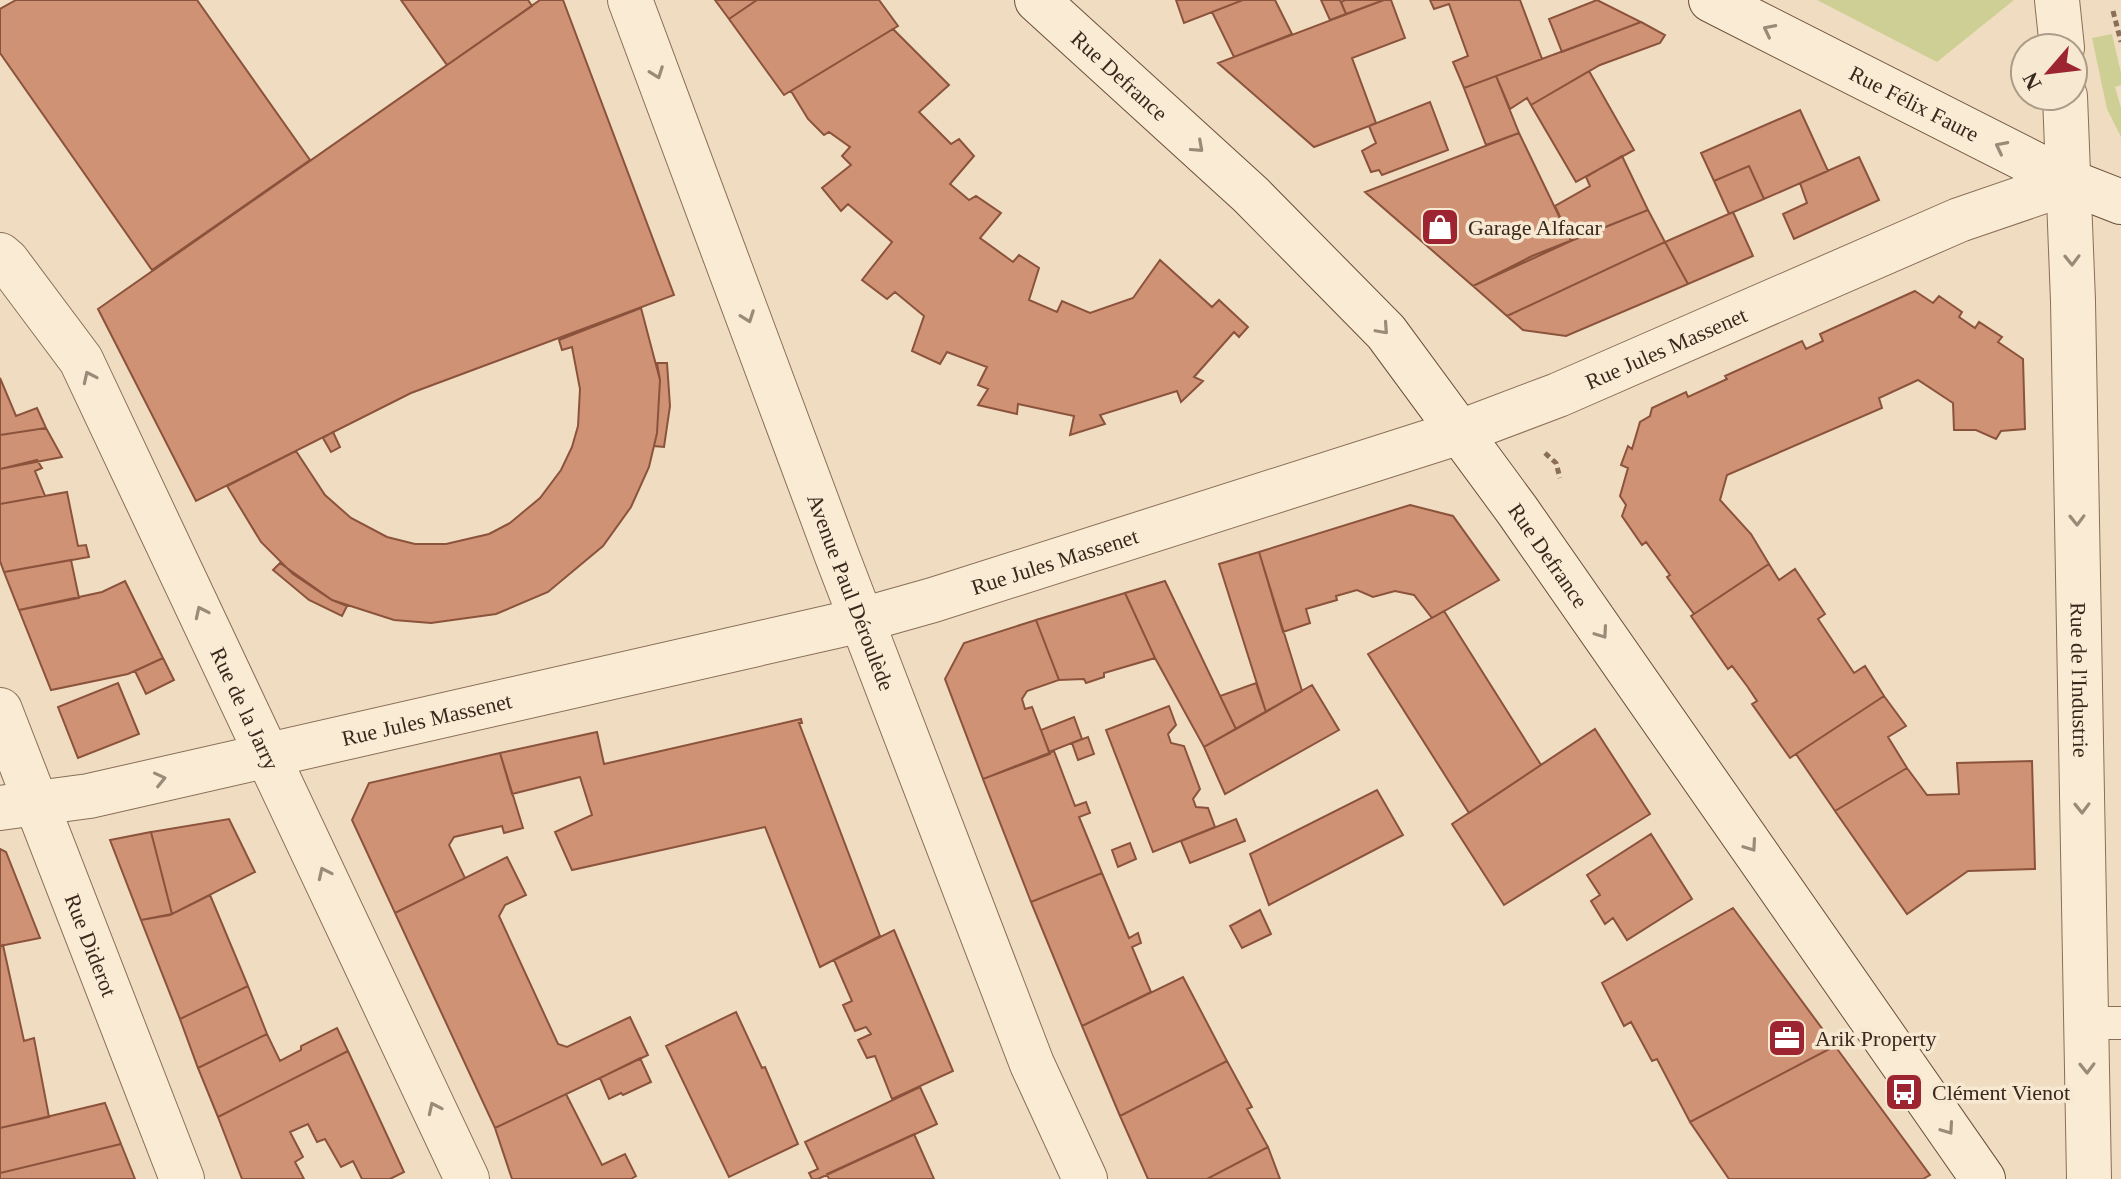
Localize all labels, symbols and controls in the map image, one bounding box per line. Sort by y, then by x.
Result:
one-way arrow [1762,24,1777,39]
street label: Rue Defrance [1066,25,1173,126]
north arrow [2009,32,2089,112]
street label: Rue Félix Faure [1845,60,1983,146]
one-way arrow [647,65,664,79]
text: N [2017,68,2047,94]
one-way arrow [1189,137,1203,152]
one-way arrow [1994,142,2009,157]
shop icon: Garage Alfacar [1419,206,1461,248]
place label: Garage Alfacar [1468,215,1602,240]
one-way arrow [2063,254,2081,267]
street label: Rue Jules Massenet [1581,302,1750,394]
one-way arrow [738,309,755,323]
one-way arrow [1373,320,1388,335]
one-way arrow [83,371,99,386]
street label: Avenue Paul Déroulède [802,490,900,694]
street label: Rue Defrance [1504,498,1594,612]
one-way arrow [2068,514,2085,527]
street label: Rue Jules Massenet [968,523,1141,599]
street label: Rue de l'Industrie [2066,602,2094,758]
one-way arrow [195,606,211,621]
one-way arrow [1592,625,1607,639]
street label: Rue de la Jarry [206,643,285,774]
street label: Rue Jules Massenet [339,688,514,751]
one-way arrow [152,772,166,789]
one-way arrow [2073,802,2091,815]
one-way arrow [1741,838,1756,852]
one-way arrow [318,866,334,881]
street label: Rue Diderot [60,890,122,1000]
office icon: Arik Property [1766,1017,1808,1059]
place label: Arik Property [1815,1026,1937,1051]
one-way arrow [2079,1062,2096,1075]
bus stop icon: Clément Vienot [1883,1071,1925,1113]
place label: Clément Vienot [1932,1080,2070,1105]
one-way arrow [428,1102,444,1117]
one-way arrow [1938,1120,1953,1134]

